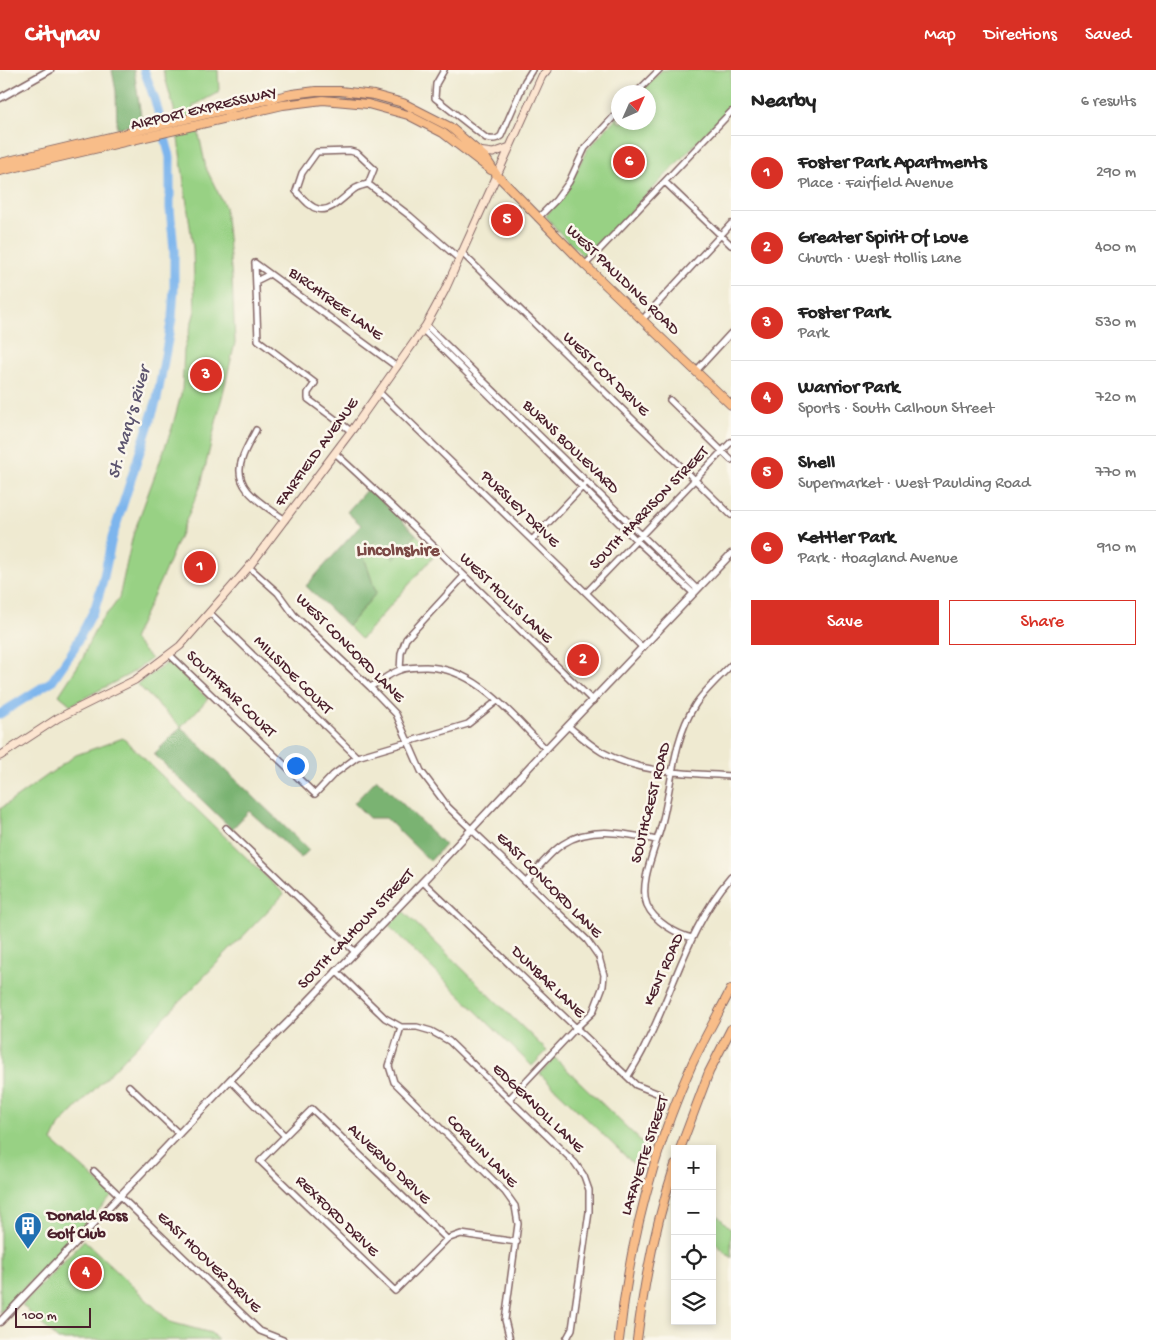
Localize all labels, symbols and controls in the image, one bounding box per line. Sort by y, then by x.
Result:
text: Citynav [25,21,100,50]
text: Map [924,25,956,46]
text: Directions [984,25,1057,46]
text: Saved [1085,25,1131,46]
street label: AIRPORT EXPRESSWAY [129,84,279,136]
north arrow [611,85,656,130]
text: Nearby [751,90,816,115]
text: 6 results [1081,93,1136,112]
pin: 6 [613,143,645,181]
text: Foster Park Apartments [798,152,987,175]
text: 1 [764,164,770,183]
text: 290 m [1096,164,1136,183]
text: Place · Fairfield Avenue [798,175,953,194]
pin: 5 [491,201,523,239]
street label: WEST PAULDING ROAD [561,222,683,341]
text: Greater Spirit Of Love [798,227,968,250]
text: 2 [763,239,771,258]
text: 400 m [1095,239,1136,258]
text: Church · West Hollis Lane [798,250,961,269]
street label: BIRCHTREE LANE [283,264,387,346]
text: Foster Park [798,302,890,325]
text: 3 [763,314,771,333]
text: 530 m [1095,314,1136,333]
text: Park [798,325,829,344]
street label: WEST COX DRIVE [558,329,653,422]
pin: 3 [190,356,222,394]
water label: St. Mary's River [104,361,157,482]
text: Warrior Park [798,377,900,400]
text: 4 [763,389,771,408]
text: 720 m [1096,389,1136,408]
street label: FAIRFIELD AVENUE [272,394,364,512]
street label: BURNS BOULEVARD [517,396,623,500]
text: Sports · South Calhoun Street [798,400,994,419]
street label: SOUTH HARRISON STREET [586,443,714,575]
text: Shell [798,452,835,475]
text: 5 [763,464,771,483]
text: 770 m [1095,464,1136,483]
street label: PURSLEY DRIVE [475,467,563,553]
text: Supermarket · West Paulding Road [798,475,1030,494]
text: Kettler Park [798,527,895,550]
text: 6 [763,539,771,558]
text: 910 m [1097,539,1136,558]
district label: Lincolnshire [357,541,440,562]
pin: 1 [184,548,216,586]
street label: WEST HOLLIS LANE [454,550,556,649]
text: Park · Hoagland Avenue [798,550,958,569]
street label: WEST CONCORD LANE [291,591,408,708]
button: Save [751,600,939,645]
button: Share [949,600,1136,645]
street label: MILLSIDE COURT [248,632,336,720]
pin: 2 [567,641,599,679]
street label: SOUTHFAIR COURT [181,647,279,743]
street label: SOUTHCREST ROAD [628,740,676,865]
your location [283,753,309,779]
street label: EAST CONCORD LANE [491,829,606,944]
street label: SOUTH CALHOUN STREET [295,865,420,994]
street label: KENT ROAD [641,930,690,1009]
street label: DUNBAR LANE [505,942,589,1024]
street label: EDGEKNOLL LANE [487,1060,588,1158]
street label: LAFAYETTE STREET [618,1093,675,1218]
street label: CORWIN LANE [441,1112,521,1193]
street label: ALVERNO DRIVE [343,1121,434,1210]
map controls [671,1145,716,1325]
button: + [671,1145,716,1190]
street label: REXFORD DRIVE [290,1172,382,1262]
button: − [671,1190,716,1235]
place label: Donald Ross Golf Club [45,1208,128,1245]
street label: EAST HOOVER DRIVE [152,1208,265,1318]
building icon: Donald Ross Golf Club [13,1211,43,1250]
button: locate [671,1235,716,1280]
pin: 4 [70,1254,102,1292]
button: layers [671,1280,716,1325]
scale bar [15,1305,91,1328]
text: 100 m [22,1308,57,1325]

